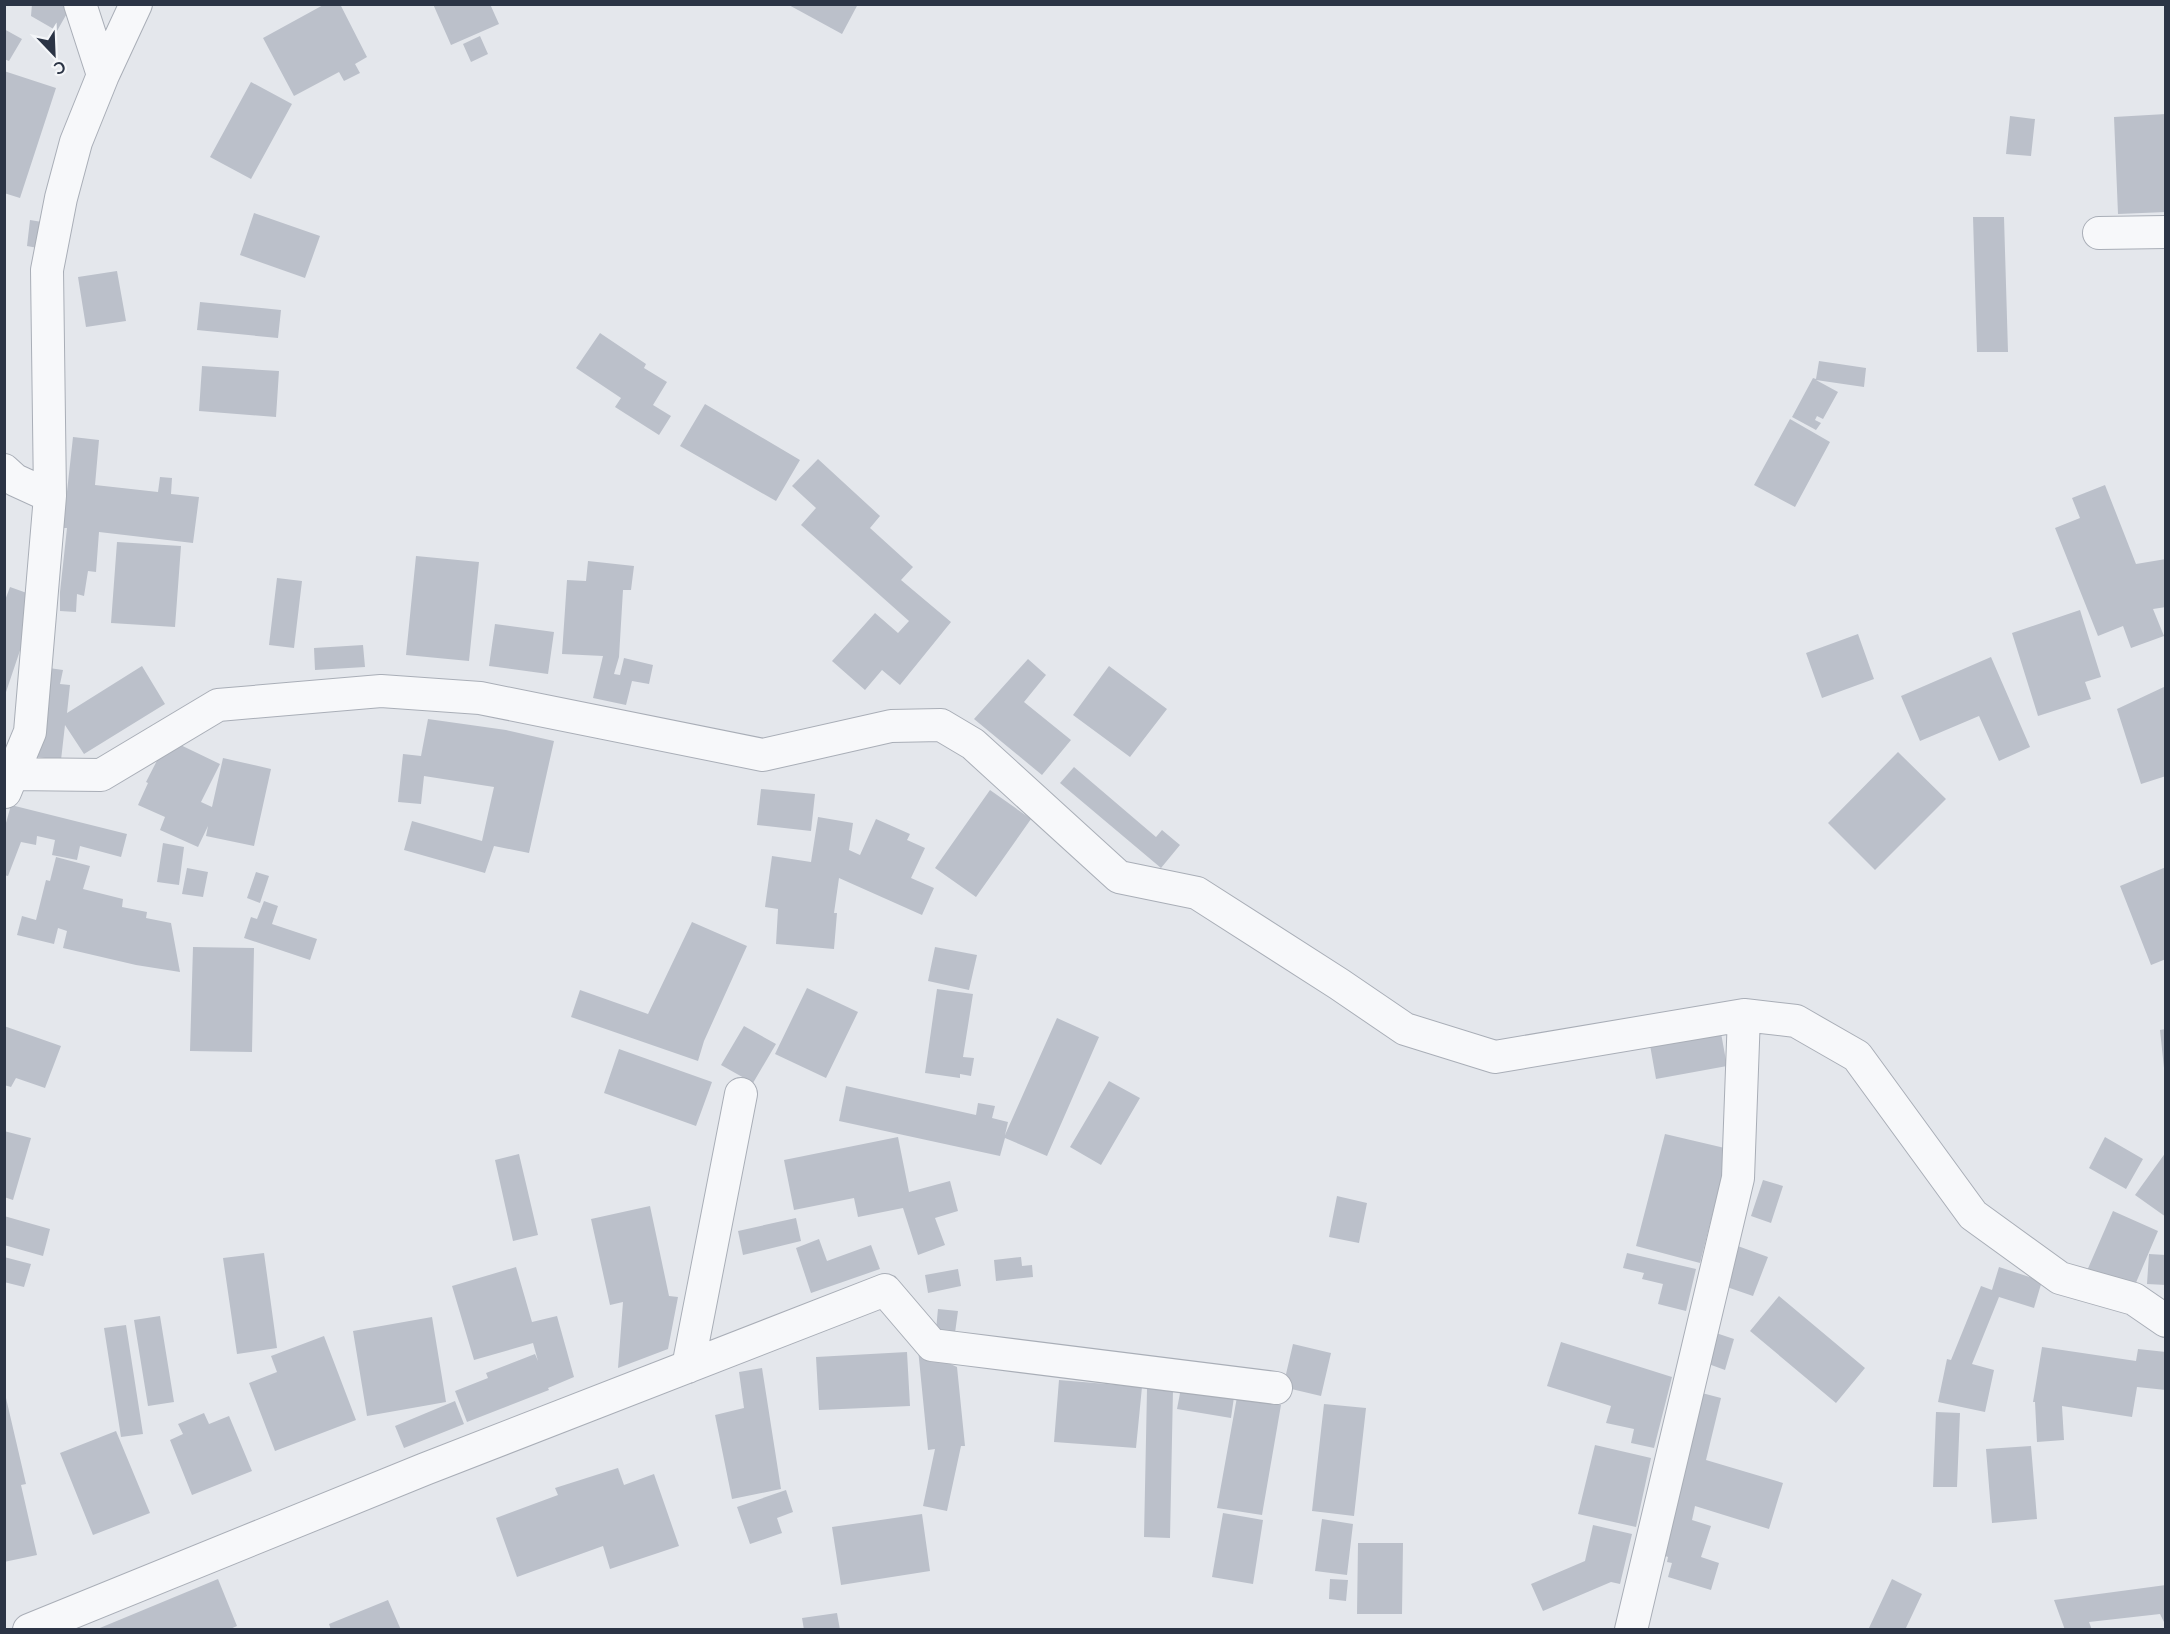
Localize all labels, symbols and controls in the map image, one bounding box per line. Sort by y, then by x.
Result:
north arrow [24,24,84,84]
text: С [51,57,69,79]

